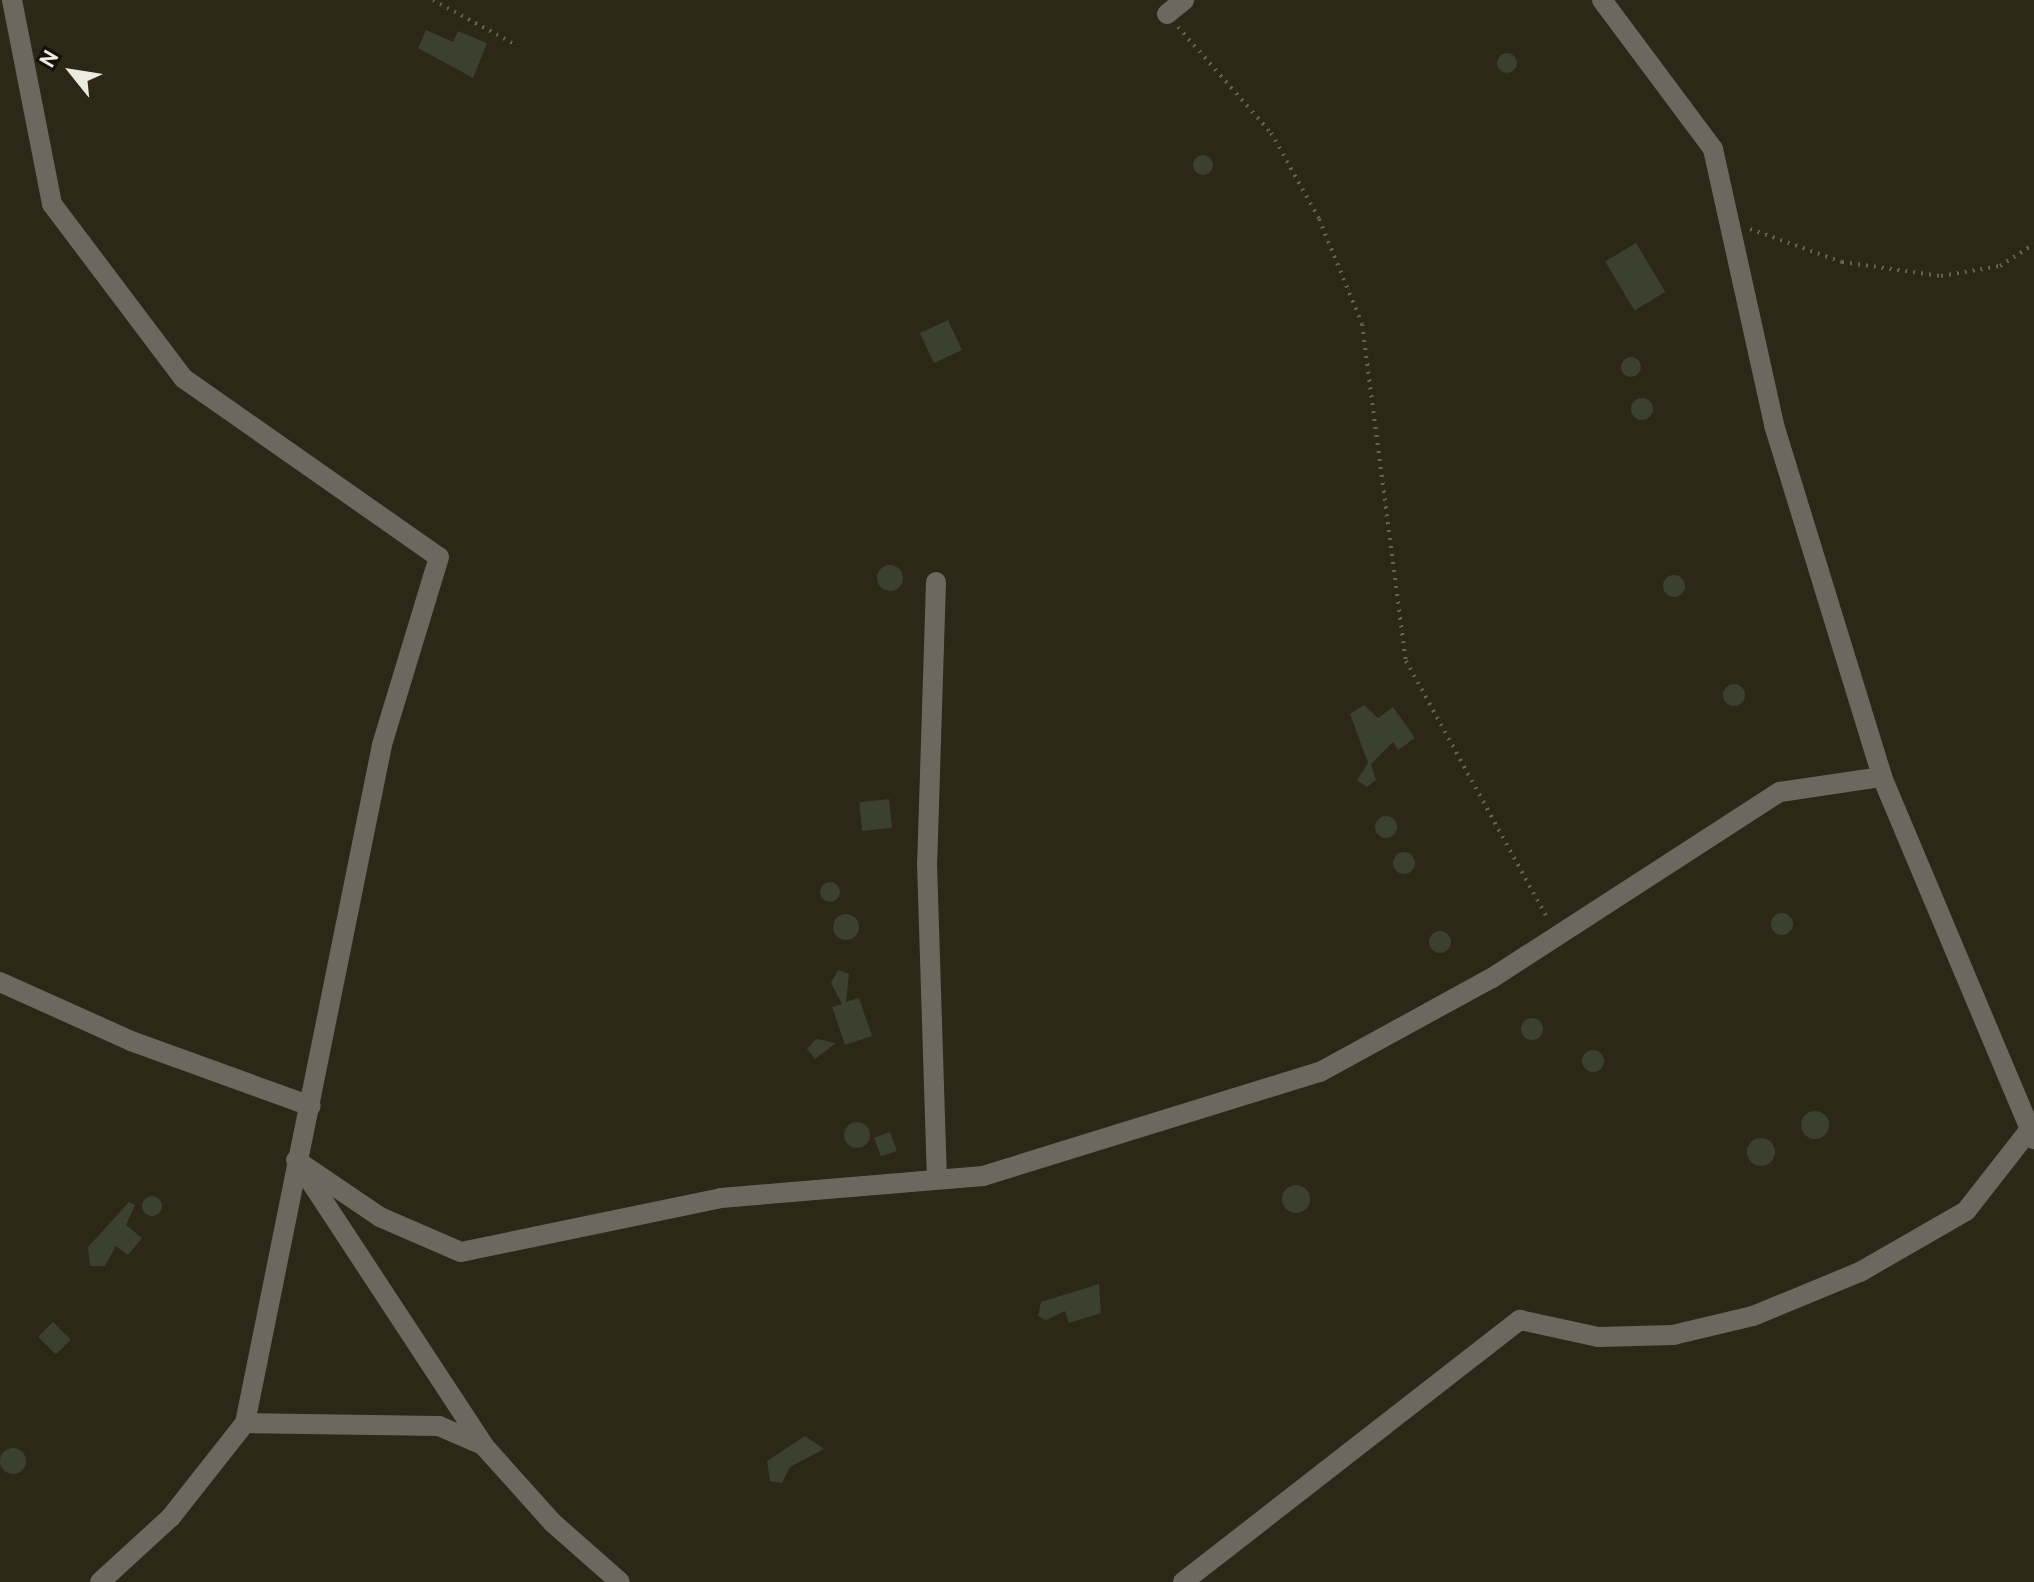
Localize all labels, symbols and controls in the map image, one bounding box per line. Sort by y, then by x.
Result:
north arrow [32,32,112,112]
text: N [35,46,66,73]

